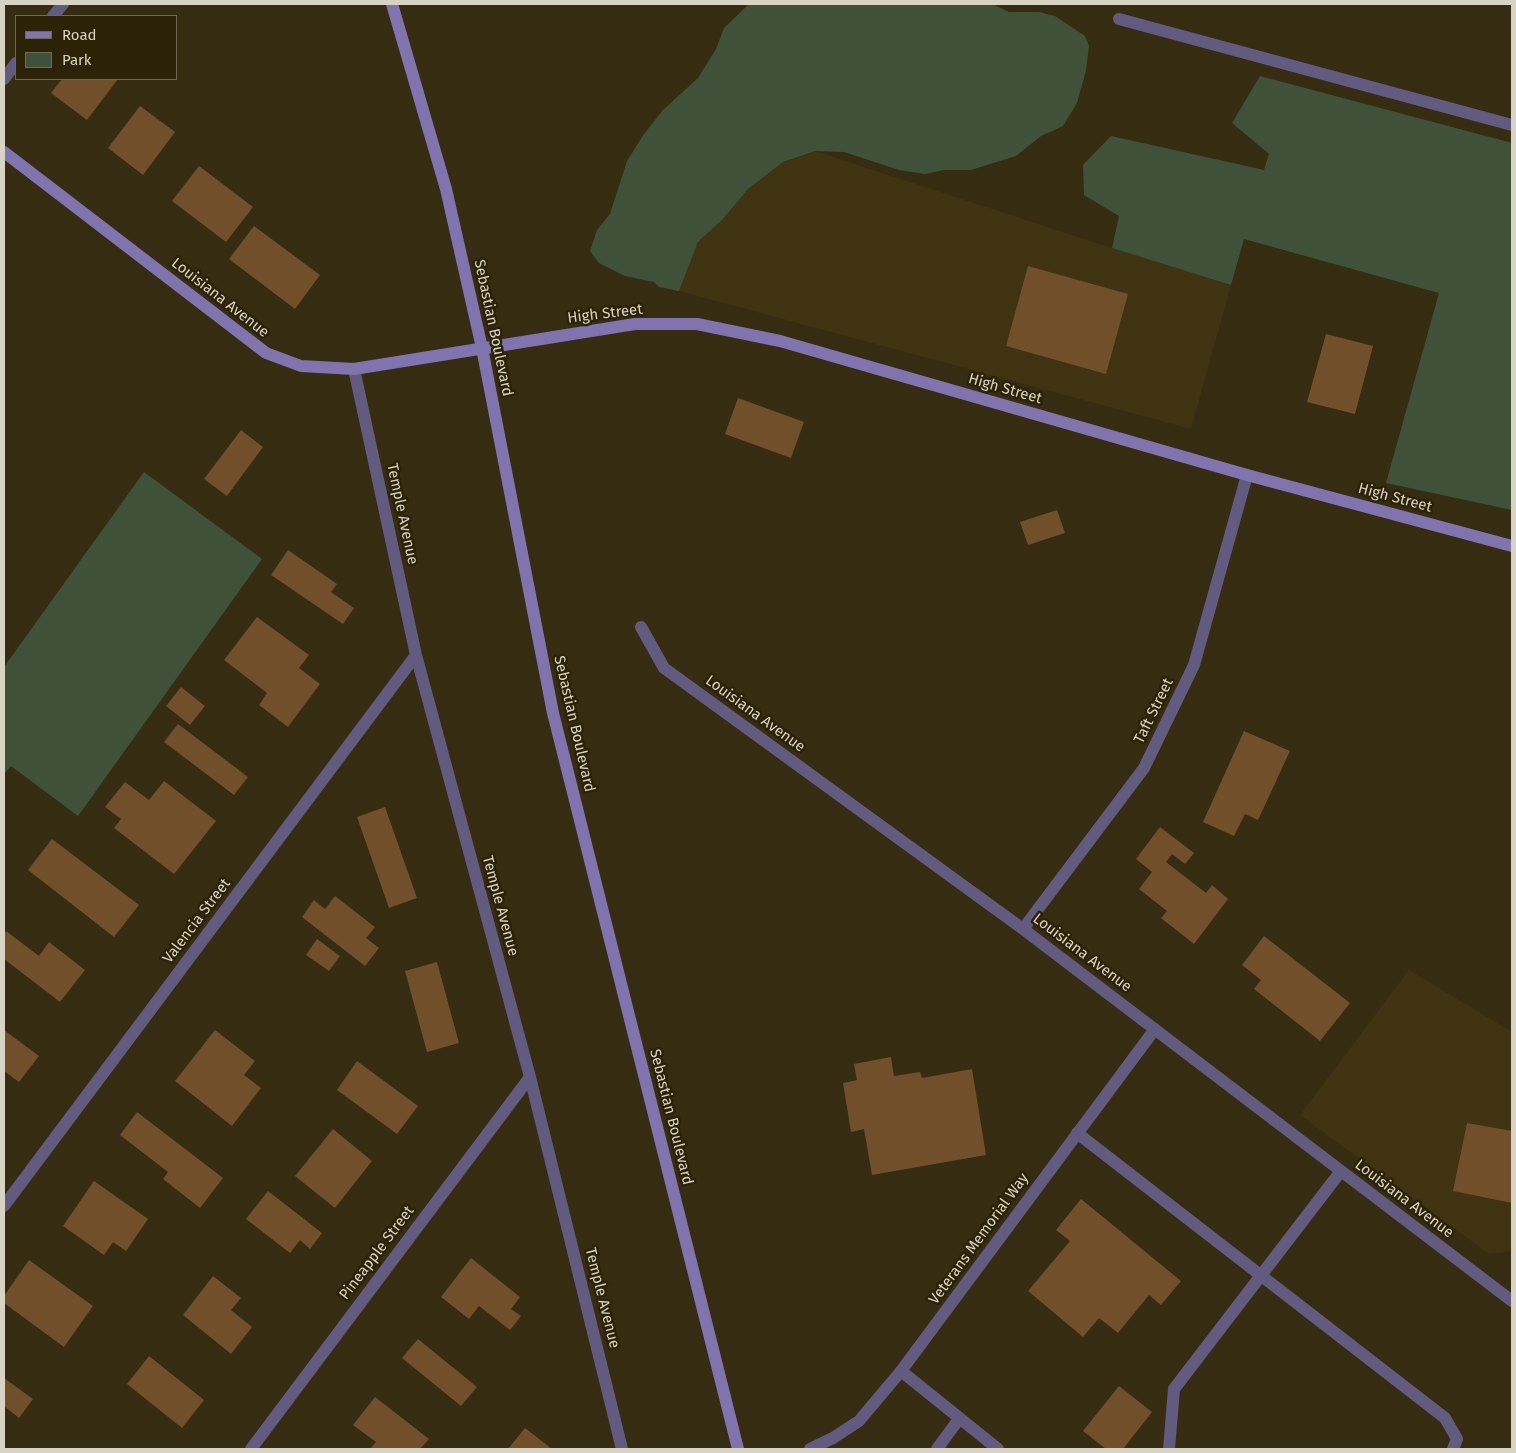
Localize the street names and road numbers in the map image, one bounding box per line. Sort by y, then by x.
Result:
street label: Louisiana Avenue [168,254,272,342]
street label: Sebastian Boulevard [470,258,516,398]
street label: High Street [566,300,644,328]
street label: High Street [966,370,1044,408]
street label: Temple Avenue [382,462,422,566]
street label: High Street [1356,480,1434,516]
street label: Sebastian Boulevard [550,654,598,794]
street label: Louisiana Avenue [702,672,808,756]
street label: Taft Street [1131,675,1177,747]
street label: Temple Avenue [478,854,522,958]
street label: Valencia Street [159,875,235,967]
street label: Louisiana Avenue [1029,910,1135,996]
street label: Sebastian Boulevard [645,1047,697,1187]
street label: Louisiana Avenue [1351,1156,1457,1242]
street label: Veterans Memorial Way [925,1170,1033,1308]
street label: Pineapple Street [336,1202,418,1304]
street label: Temple Avenue [581,1246,623,1350]

